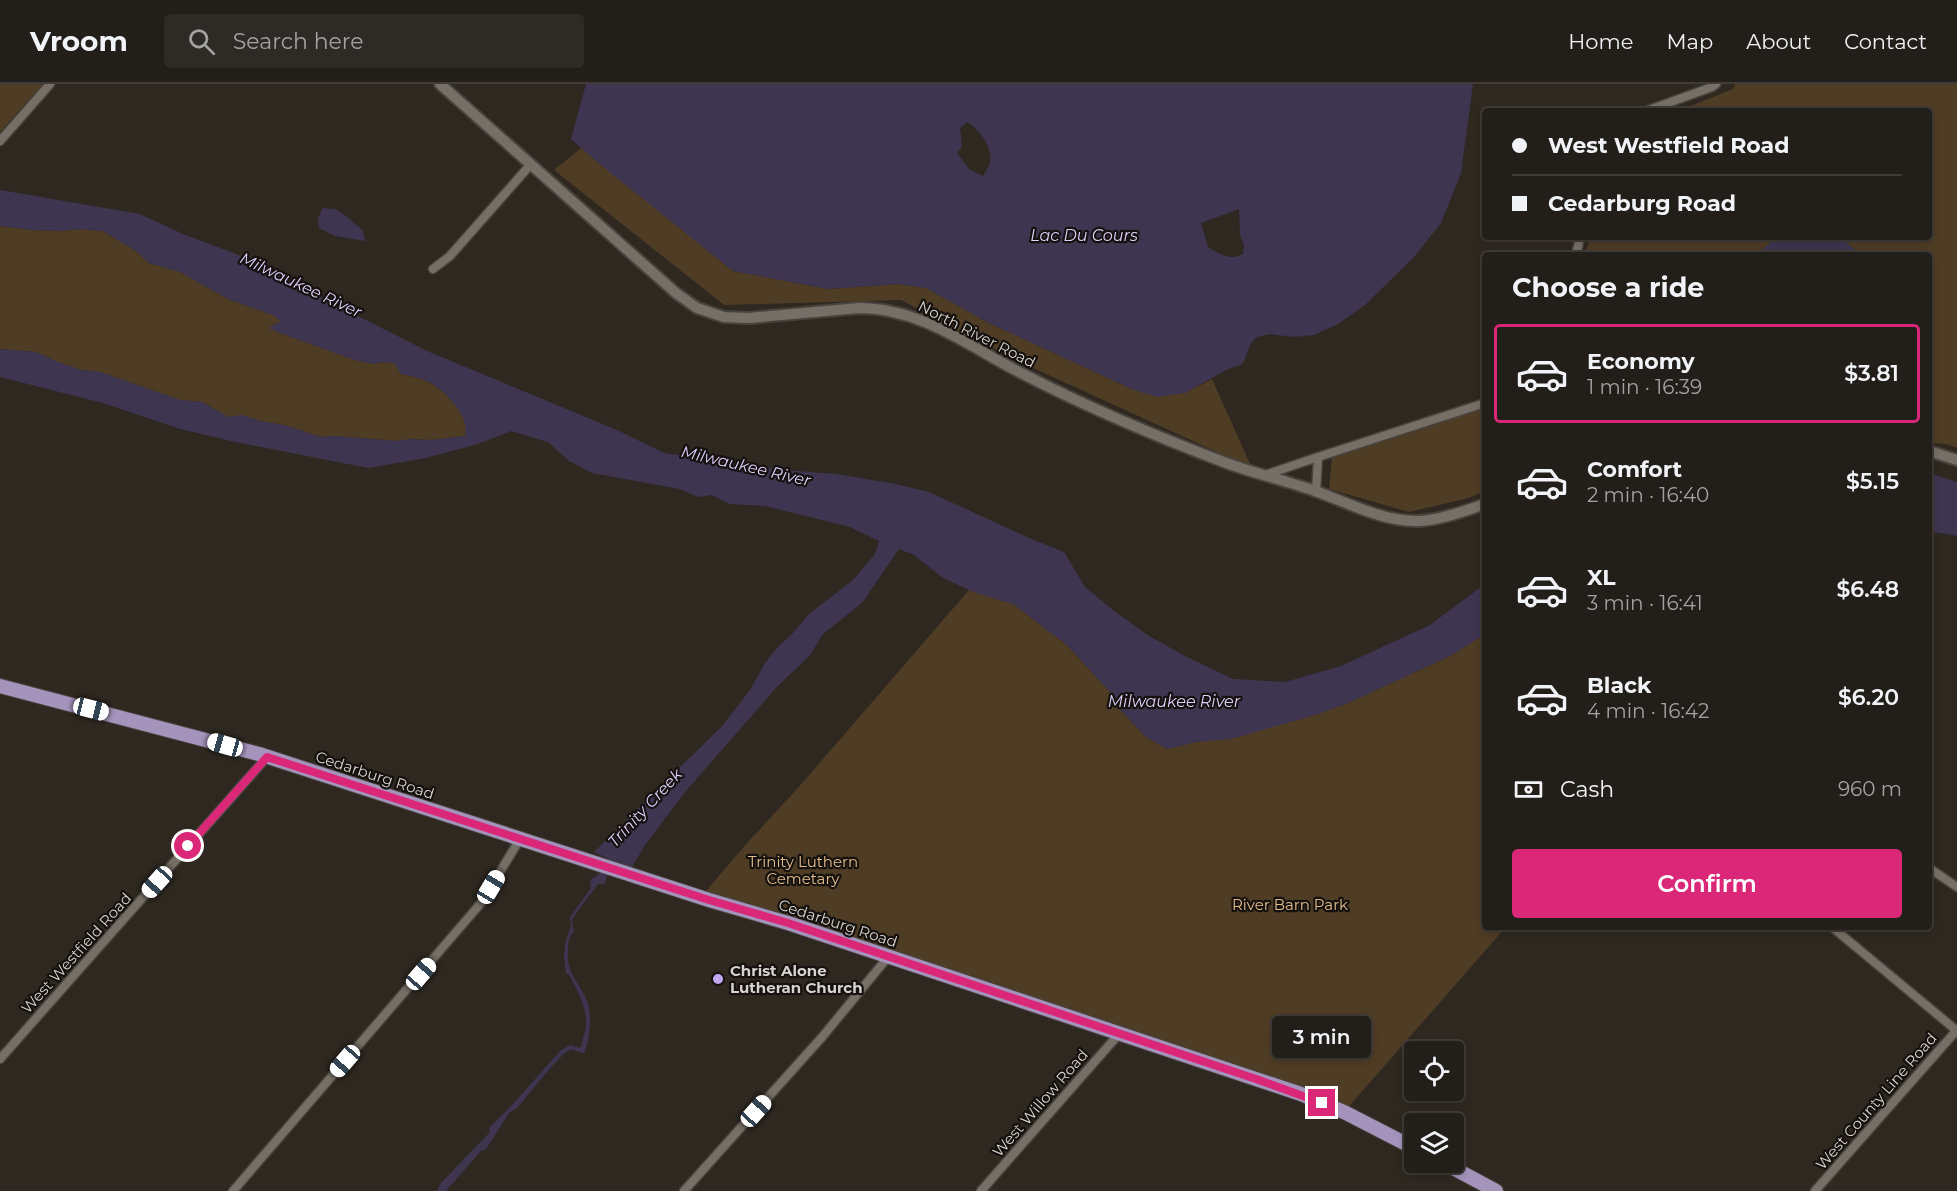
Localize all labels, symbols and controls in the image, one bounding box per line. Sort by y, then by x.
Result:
search box [164,14,584,68]
text: Vroom [30,24,128,58]
icon: search [185,25,218,58]
text: Search here [233,28,364,55]
text: Home [1568,29,1633,54]
text: Map [1666,29,1713,54]
text: About [1746,29,1811,54]
text: Contact [1844,29,1927,54]
text: West Westfield Road [1548,132,1789,159]
text: Cedarburg Road [1548,190,1736,217]
water label: Lac Du Cours [1030,226,1138,245]
water label: Milwaukee River [237,248,366,322]
text: Choose a ride [1512,271,1704,304]
street label: North River Road [915,296,1039,372]
icon: car [1515,347,1569,401]
text: Economy [1587,348,1695,375]
text: $3.81 [1844,360,1899,387]
text: 1 min · 16:39 [1587,375,1702,399]
water label: Milwaukee River [679,442,813,490]
icon: car [1515,455,1569,509]
text: Comfort [1587,456,1682,483]
text: $5.15 [1846,468,1899,495]
text: 2 min · 16:40 [1587,483,1709,507]
icon: car [1515,563,1569,617]
text: XL [1587,564,1616,591]
text: $6.48 [1836,576,1899,603]
text: 3 min · 16:41 [1587,591,1703,615]
icon: car [1515,671,1569,725]
text: Black [1587,672,1651,699]
text: $6.20 [1838,684,1899,711]
water label: Milwaukee River [1108,692,1241,711]
car [71,696,111,722]
text: 4 min · 16:42 [1587,699,1709,723]
car [205,731,245,759]
street label: Cedarburg Road [313,747,437,803]
water label: Trinity Creek [604,764,687,851]
icon: cash [1512,773,1545,806]
text: Cash [1560,776,1614,803]
text: 960 m [1838,777,1902,801]
route start [174,832,201,859]
button: Confirm [1512,849,1902,918]
park label: Trinity Luthern Cemetary [748,852,858,888]
car [138,863,176,901]
car [474,867,508,907]
street label: West Westfield Road [17,889,135,1017]
street label: Cedarburg Road [776,895,900,951]
park label: River Barn Park [1232,895,1348,914]
car [402,955,440,993]
place label: Christ Alone Lutheran Church [730,961,863,997]
marker: Christ Alone Lutheran Church [711,972,725,986]
callout: 3 min [1272,1016,1372,1058]
text: 3 min [1293,1025,1350,1049]
street label: West County Line Road [1811,1029,1941,1173]
map controls [1404,1041,1464,1173]
button: locate [1404,1041,1464,1101]
car [326,1042,364,1080]
street label: West Willow Road [988,1045,1092,1161]
route end [1308,1089,1335,1116]
car [737,1092,775,1130]
button: layers [1404,1113,1464,1173]

